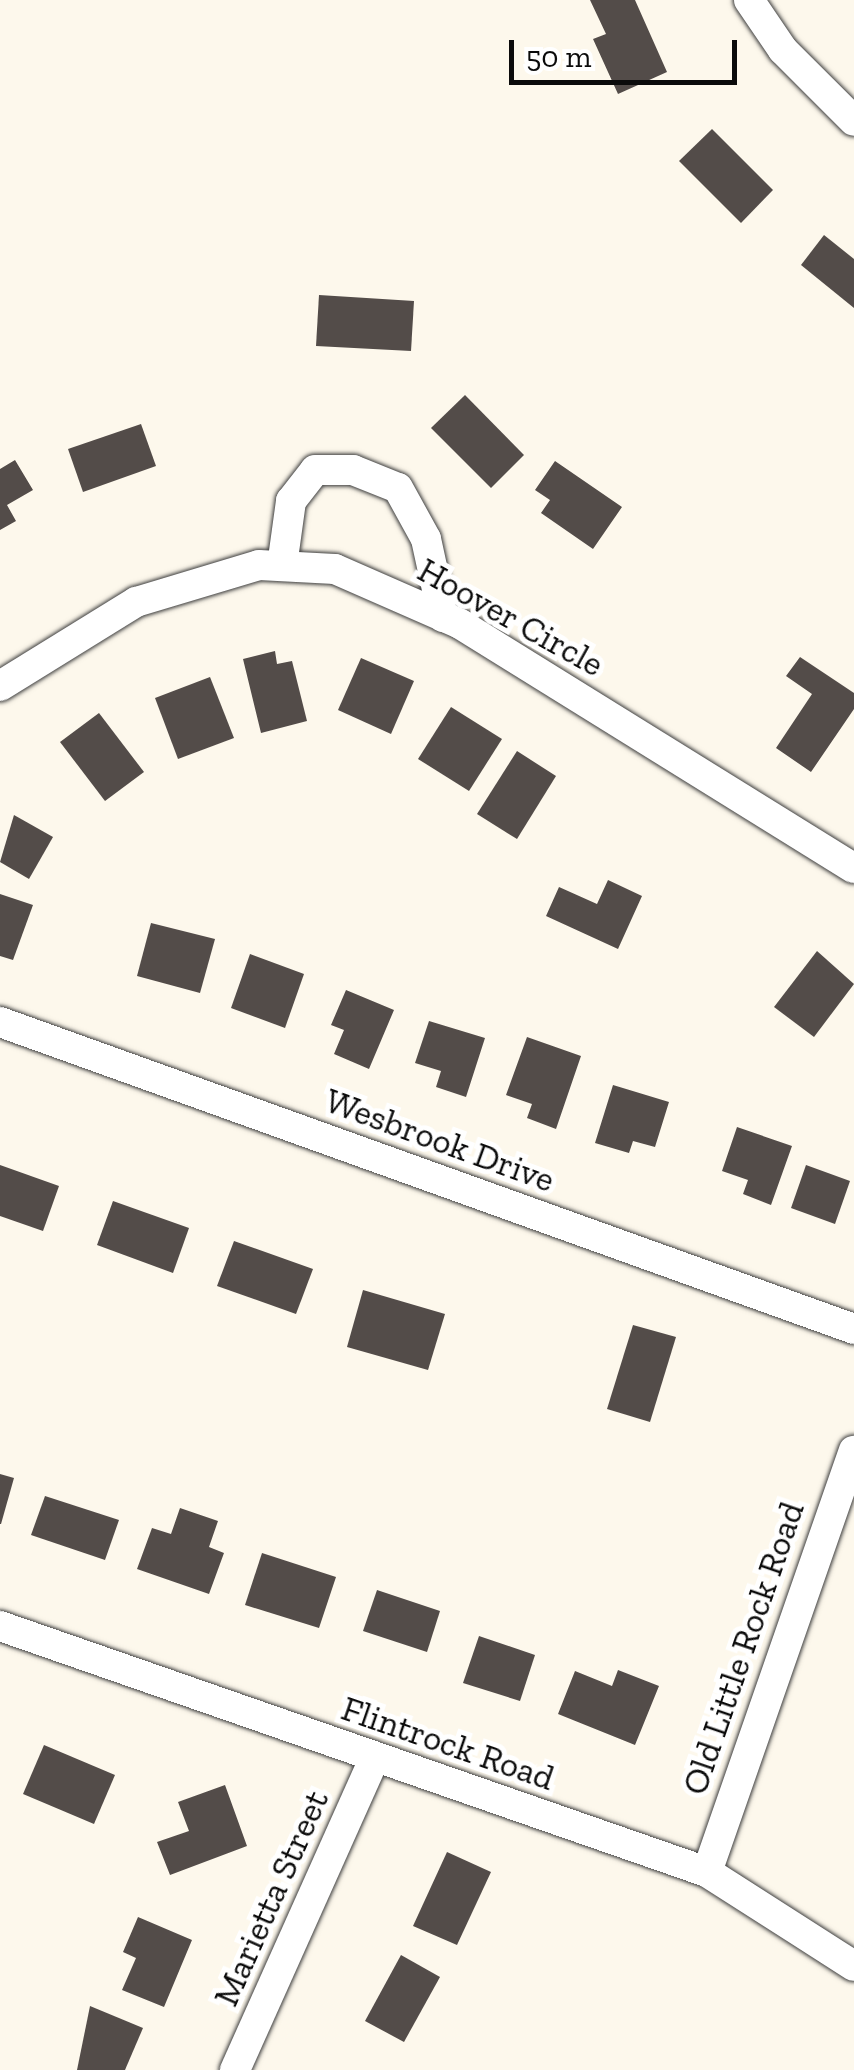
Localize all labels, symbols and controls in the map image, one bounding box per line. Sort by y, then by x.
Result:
scale bar [514,20,742,82]
text: 50 m [526,39,591,75]
street label: Hoover Circle [411,549,611,685]
street label: Wesbrook Drive [320,1079,560,1201]
street label: Old Little Rock Road [673,1496,813,1800]
street label: Flintrock Road [336,1687,560,1799]
street label: Marietta Street [205,1784,337,2012]

